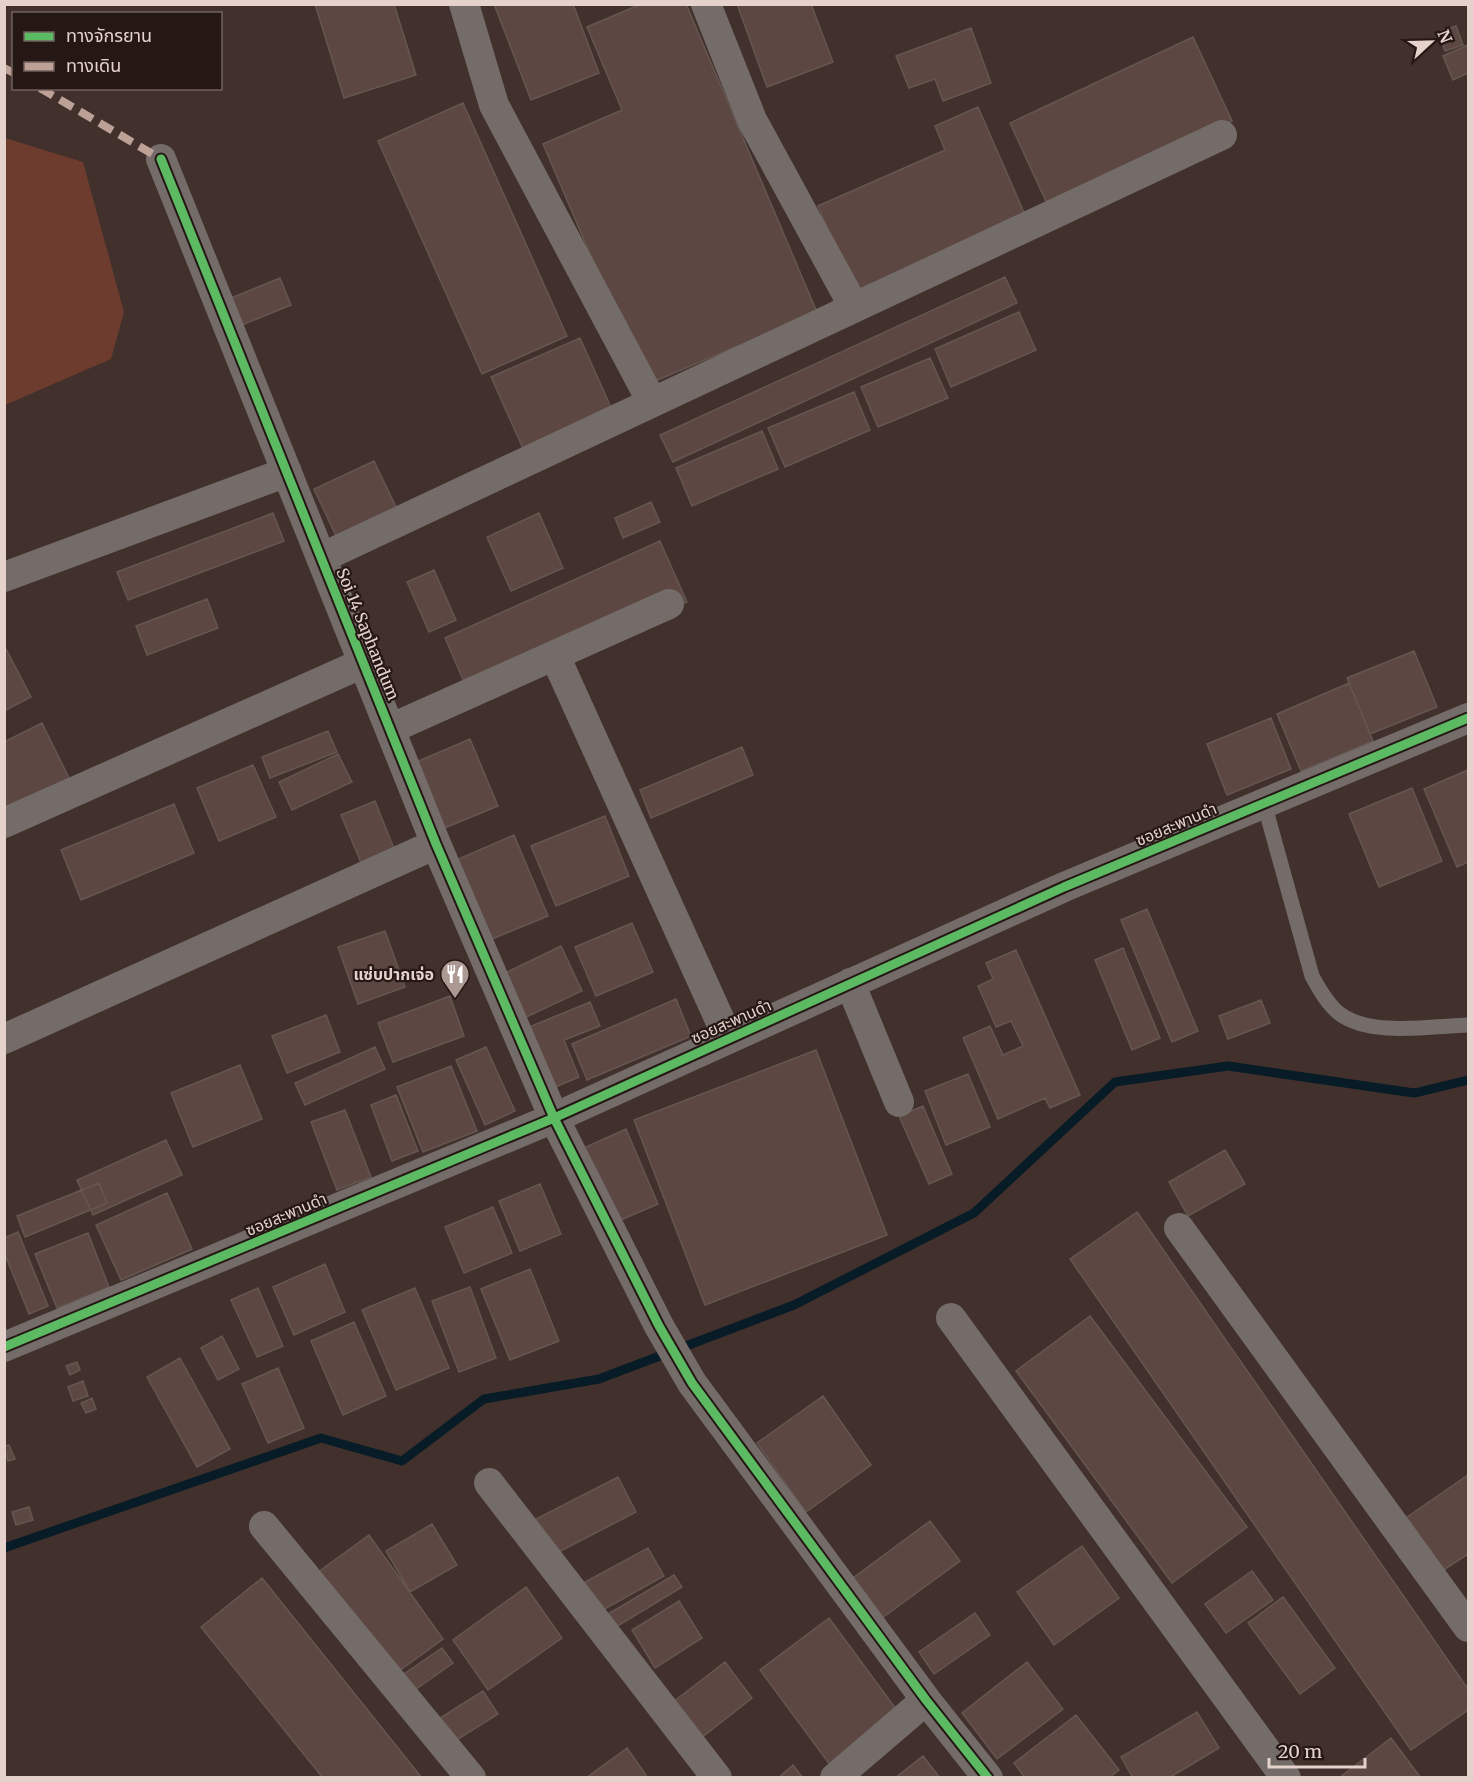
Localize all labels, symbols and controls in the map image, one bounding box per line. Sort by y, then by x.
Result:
legend [12,12,222,90]
north arrow [1401,12,1461,72]
text: ทางจักรยาน [66,24,152,47]
text: N [1433,27,1457,46]
text: ทางเดิน [66,54,121,77]
street label: Soi 14 Saphandum [332,565,404,703]
street label: ซอยสะพานดำ [1133,798,1219,850]
restaurant icon: แซ่บปากเจ่อ [439,958,471,1000]
place label: แซ่บปากเจ่อ [354,964,434,984]
street label: ซอยสะพานดำ [688,994,774,1048]
street label: ซอยสะพานดำ [243,1188,329,1240]
scale bar [1269,1731,1365,1769]
text: 20 m [1278,1740,1322,1763]

